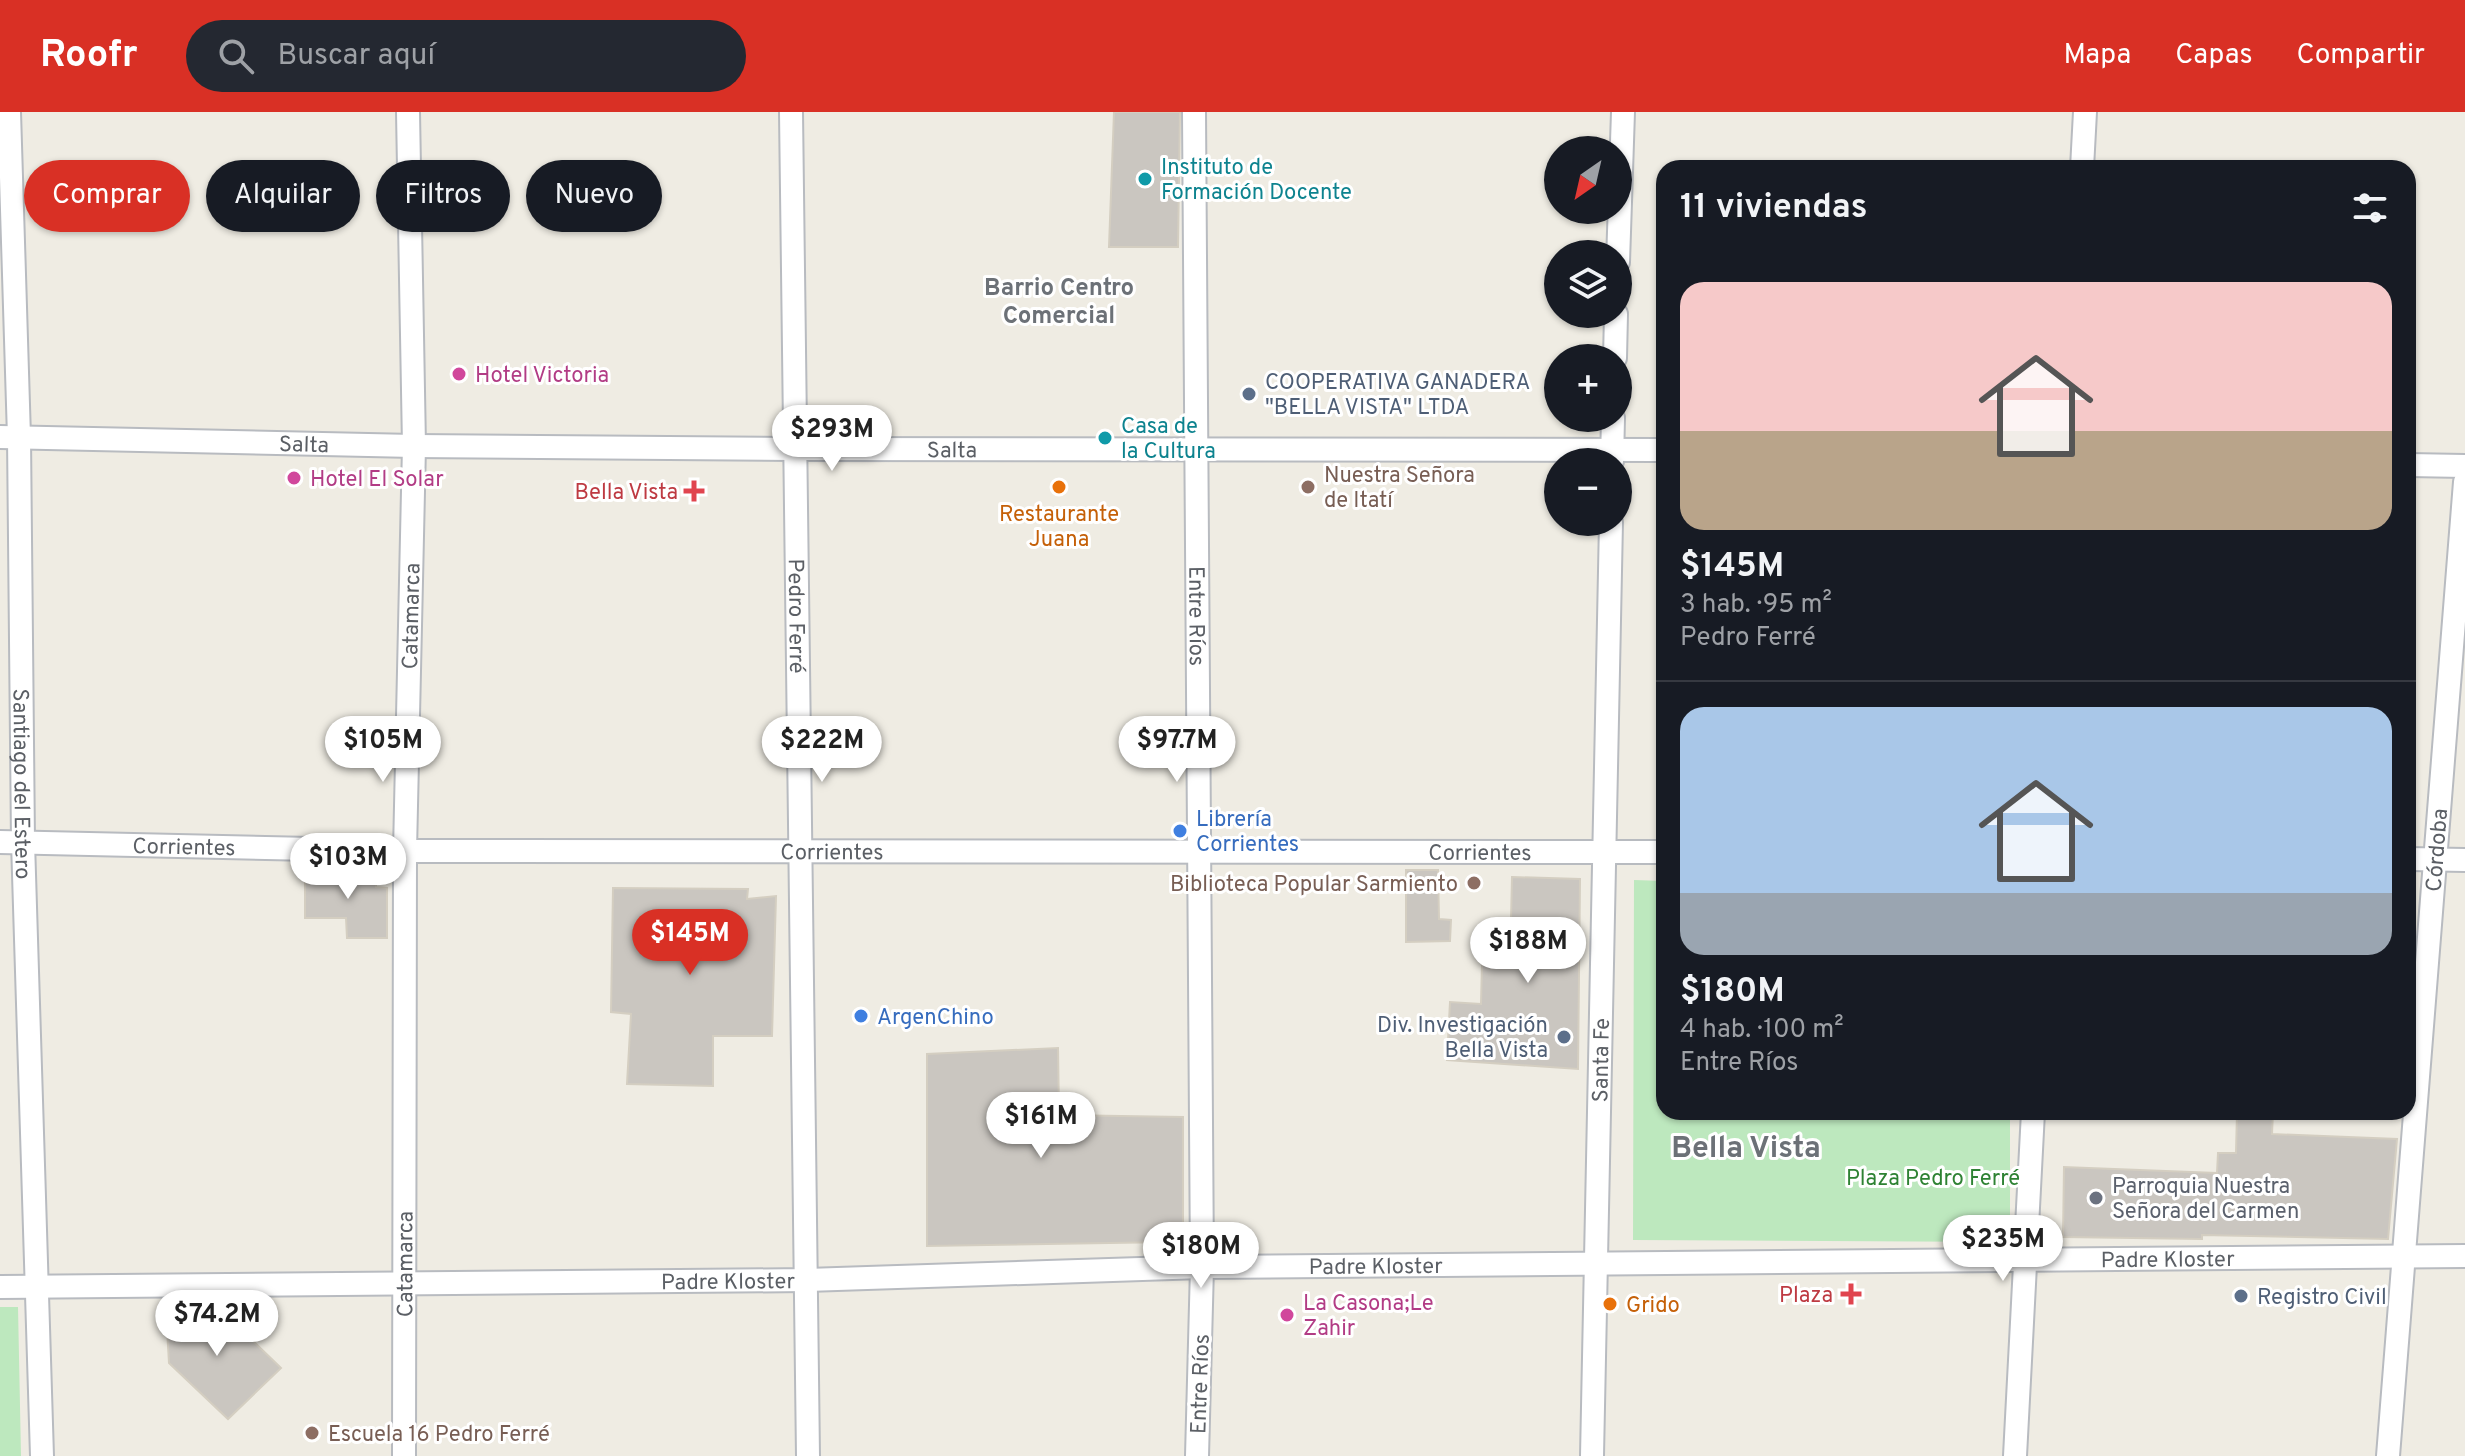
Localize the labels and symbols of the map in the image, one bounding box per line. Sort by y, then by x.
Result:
north arrow [1544,136,1632,224]
place label: Instituto de Formación Docente [1161,155,1352,207]
marker: Instituto de Formación Docente [1136,170,1154,188]
district label: Barrio Centro Comercial [984,274,1134,332]
place label: Hotel Victoria [475,363,609,390]
marker: Hotel Victoria [450,365,468,383]
place label: COOPERATIVA GANADERA "BELLA VISTA" LTDA [1265,370,1531,422]
marker: COOPERATIVA GANADERA "BELLA VISTA" LTDA [1240,385,1258,403]
pin: $293M [776,405,888,473]
place label: Casa de la Cultura [1121,414,1216,466]
marker: Casa de la Cultura [1096,429,1114,447]
street label: Salta [278,432,329,460]
street label: Salta [927,438,977,465]
place label: Nuestra Señora de Itatí [1324,463,1475,515]
place label: Hotel El Solar [310,467,444,494]
marker: Hotel El Solar [285,469,303,487]
marker: Restaurante Juana [1050,478,1068,496]
marker: Nuestra Señora de Itatí [1299,478,1317,496]
place label: Bella Vista [574,480,678,507]
marker: Bella Vista [685,482,703,500]
place label: Restaurante Juana [999,502,1119,554]
street label: Pedro Ferré [781,558,809,674]
street label: Catamarca [398,563,427,670]
street label: Entre Ríos [1181,566,1209,666]
street label: Santiago del Estero [5,688,35,880]
pin: $105M [327,716,439,784]
pin: $222M [766,716,878,784]
pin: $97.7M [1112,716,1242,784]
place label: Librería Corrientes [1196,807,1299,859]
street label: Córdoba [2422,807,2455,893]
marker: Librería Corrientes [1171,822,1189,840]
pin: $103M [292,833,404,901]
street label: Corrientes [132,834,236,863]
street label: Corrientes [780,840,884,867]
street label: Corrientes [1428,841,1532,868]
place label: Biblioteca Popular Sarmiento [1170,872,1458,899]
marker: Biblioteca Popular Sarmiento [1465,874,1483,892]
pin: $145M [634,909,746,977]
pin: $188M [1472,917,1584,985]
place label: ArgenChino [877,1005,994,1032]
marker: ArgenChino [852,1007,870,1025]
place label: Div. Investigación Bella Vista [1377,1013,1548,1065]
street label: Santa Fe [1588,1018,1617,1103]
marker: Div. Investigación Bella Vista [1555,1028,1573,1046]
pin: $161M [985,1092,1097,1160]
district label: Bella Vista [1671,1131,1821,1168]
park label: Plaza Pedro Ferré [1846,1166,2020,1193]
place label: Parroquia Nuestra Señora del Carmen [2112,1174,2299,1226]
marker: Parroquia Nuestra Señora del Carmen [2087,1189,2105,1207]
street label: Catamarca [393,1211,420,1317]
pin: $235M [1947,1215,2059,1283]
pin: $180M [1145,1222,1257,1290]
street label: Padre Kloster [2101,1247,2235,1275]
street label: Padre Kloster [1309,1254,1443,1282]
street label: Padre Kloster [661,1269,796,1297]
place label: Plaza [1779,1283,1833,1310]
marker: Plaza [1840,1283,1862,1305]
place label: Registro Civil [2257,1285,2387,1312]
marker: Registro Civil [2232,1287,2250,1305]
pin: $74.2M [152,1290,282,1358]
place label: La Casona;Le Zahir [1303,1291,1434,1343]
place label: Grido [1626,1293,1680,1320]
marker: Grido [1601,1295,1619,1313]
marker: La Casona;Le Zahir [1278,1306,1296,1324]
street label: Entre Ríos [1186,1334,1217,1435]
place label: Escuela 16 Pedro Ferré [328,1422,550,1449]
marker: Escuela 16 Pedro Ferré [303,1424,321,1442]

